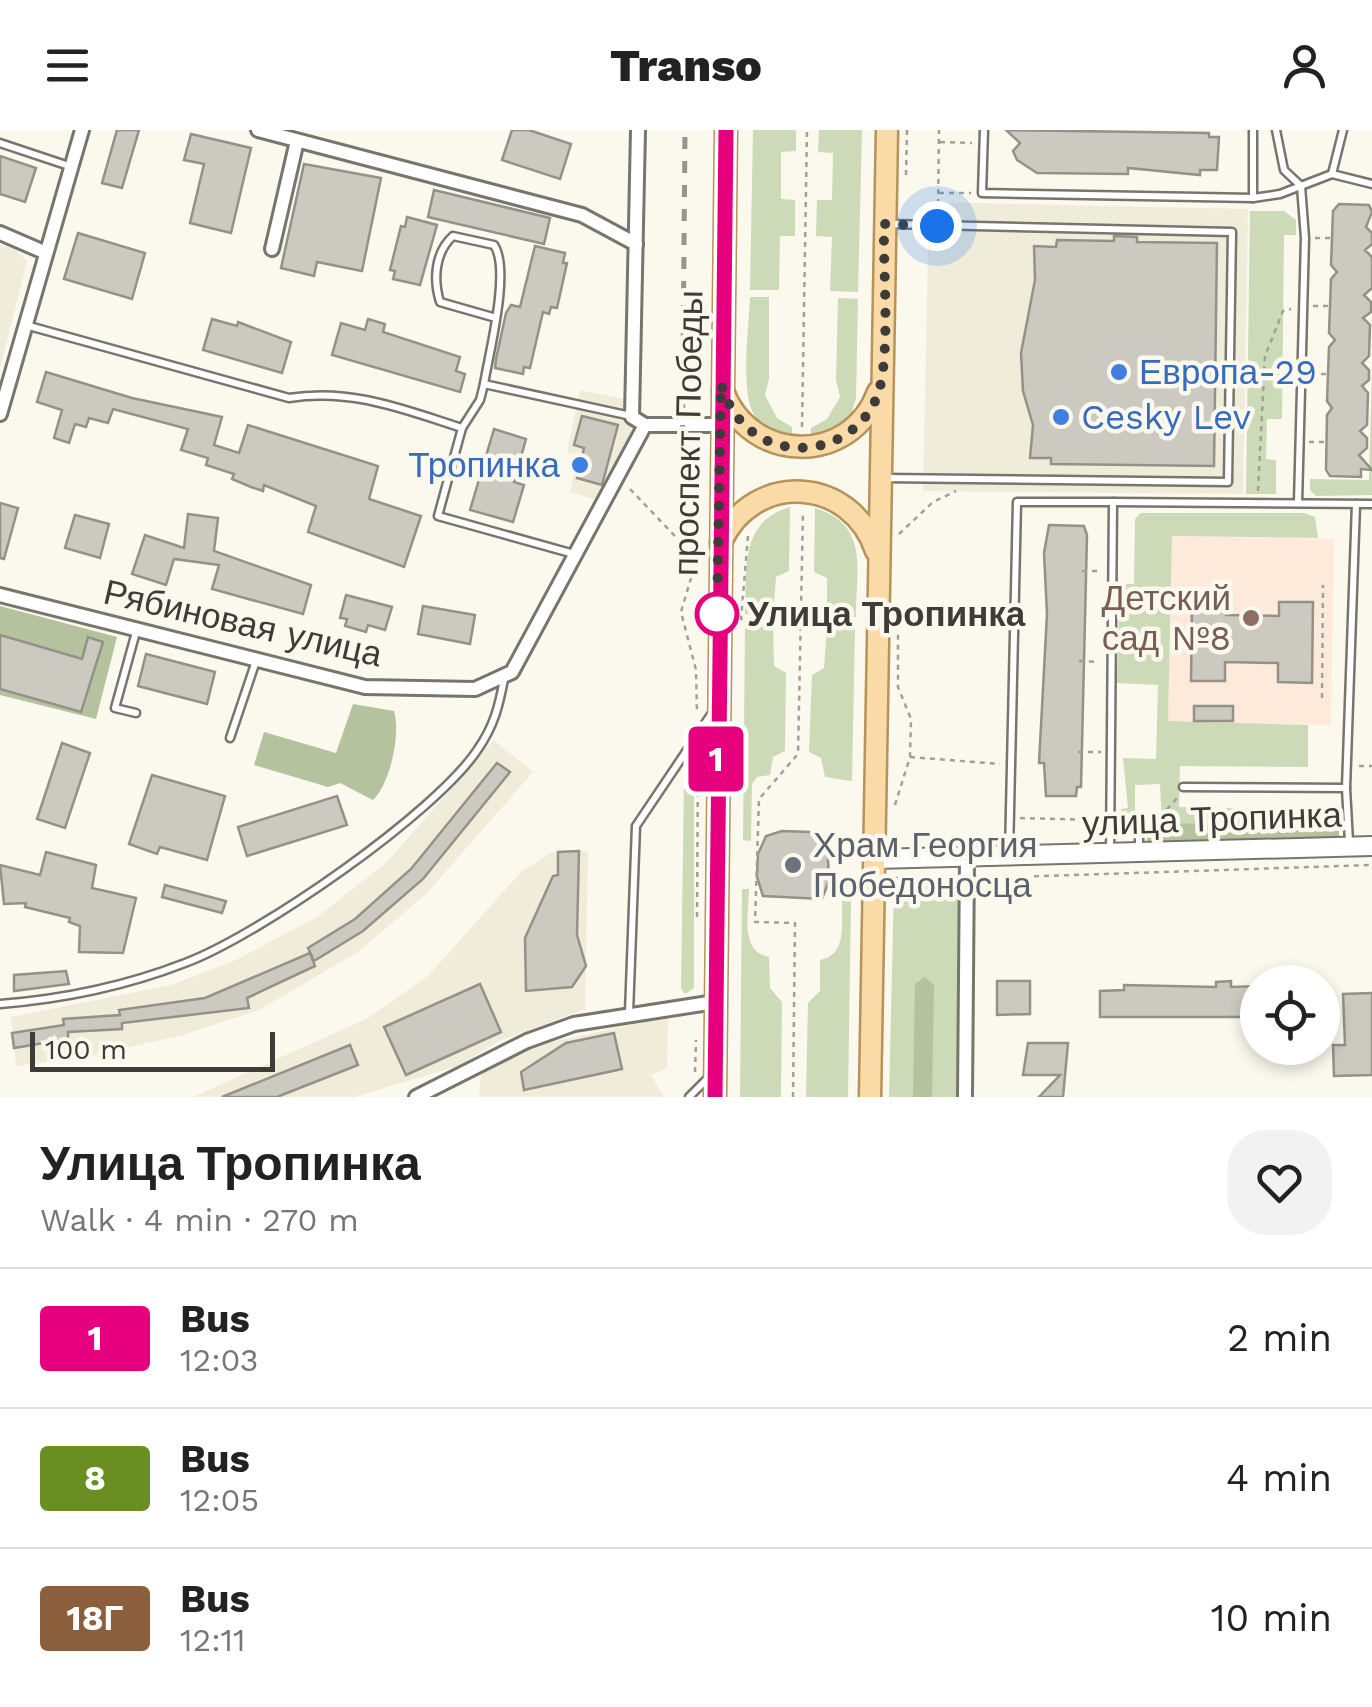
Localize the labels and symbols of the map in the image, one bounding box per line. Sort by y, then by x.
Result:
your location [912,201,962,251]
street label: проспект Победы [665,290,711,576]
place label: Европа-29 [1139,351,1317,393]
marker: Европа-29 [1108,361,1130,383]
place label: Cesky Lev [1081,396,1251,438]
marker: Cesky Lev [1050,406,1072,428]
place label: Тропинка [408,444,561,486]
marker: Тропинка [569,454,591,476]
street label: Рябиновая улица [100,571,387,676]
place label: Детский сад №8 [1101,577,1231,659]
marker: Улица Тропинка [696,593,738,635]
place label: Улица Тропинка [747,593,1026,635]
marker: Детский сад №8 [1240,607,1262,629]
line badge: 1 [684,726,748,792]
street label: улица Тропинка [1081,793,1343,845]
place label: Храм Георгия Победоносца [813,824,1038,906]
marker: Храм Георгия Победоносца [782,854,804,876]
scale bar [30,1027,275,1071]

